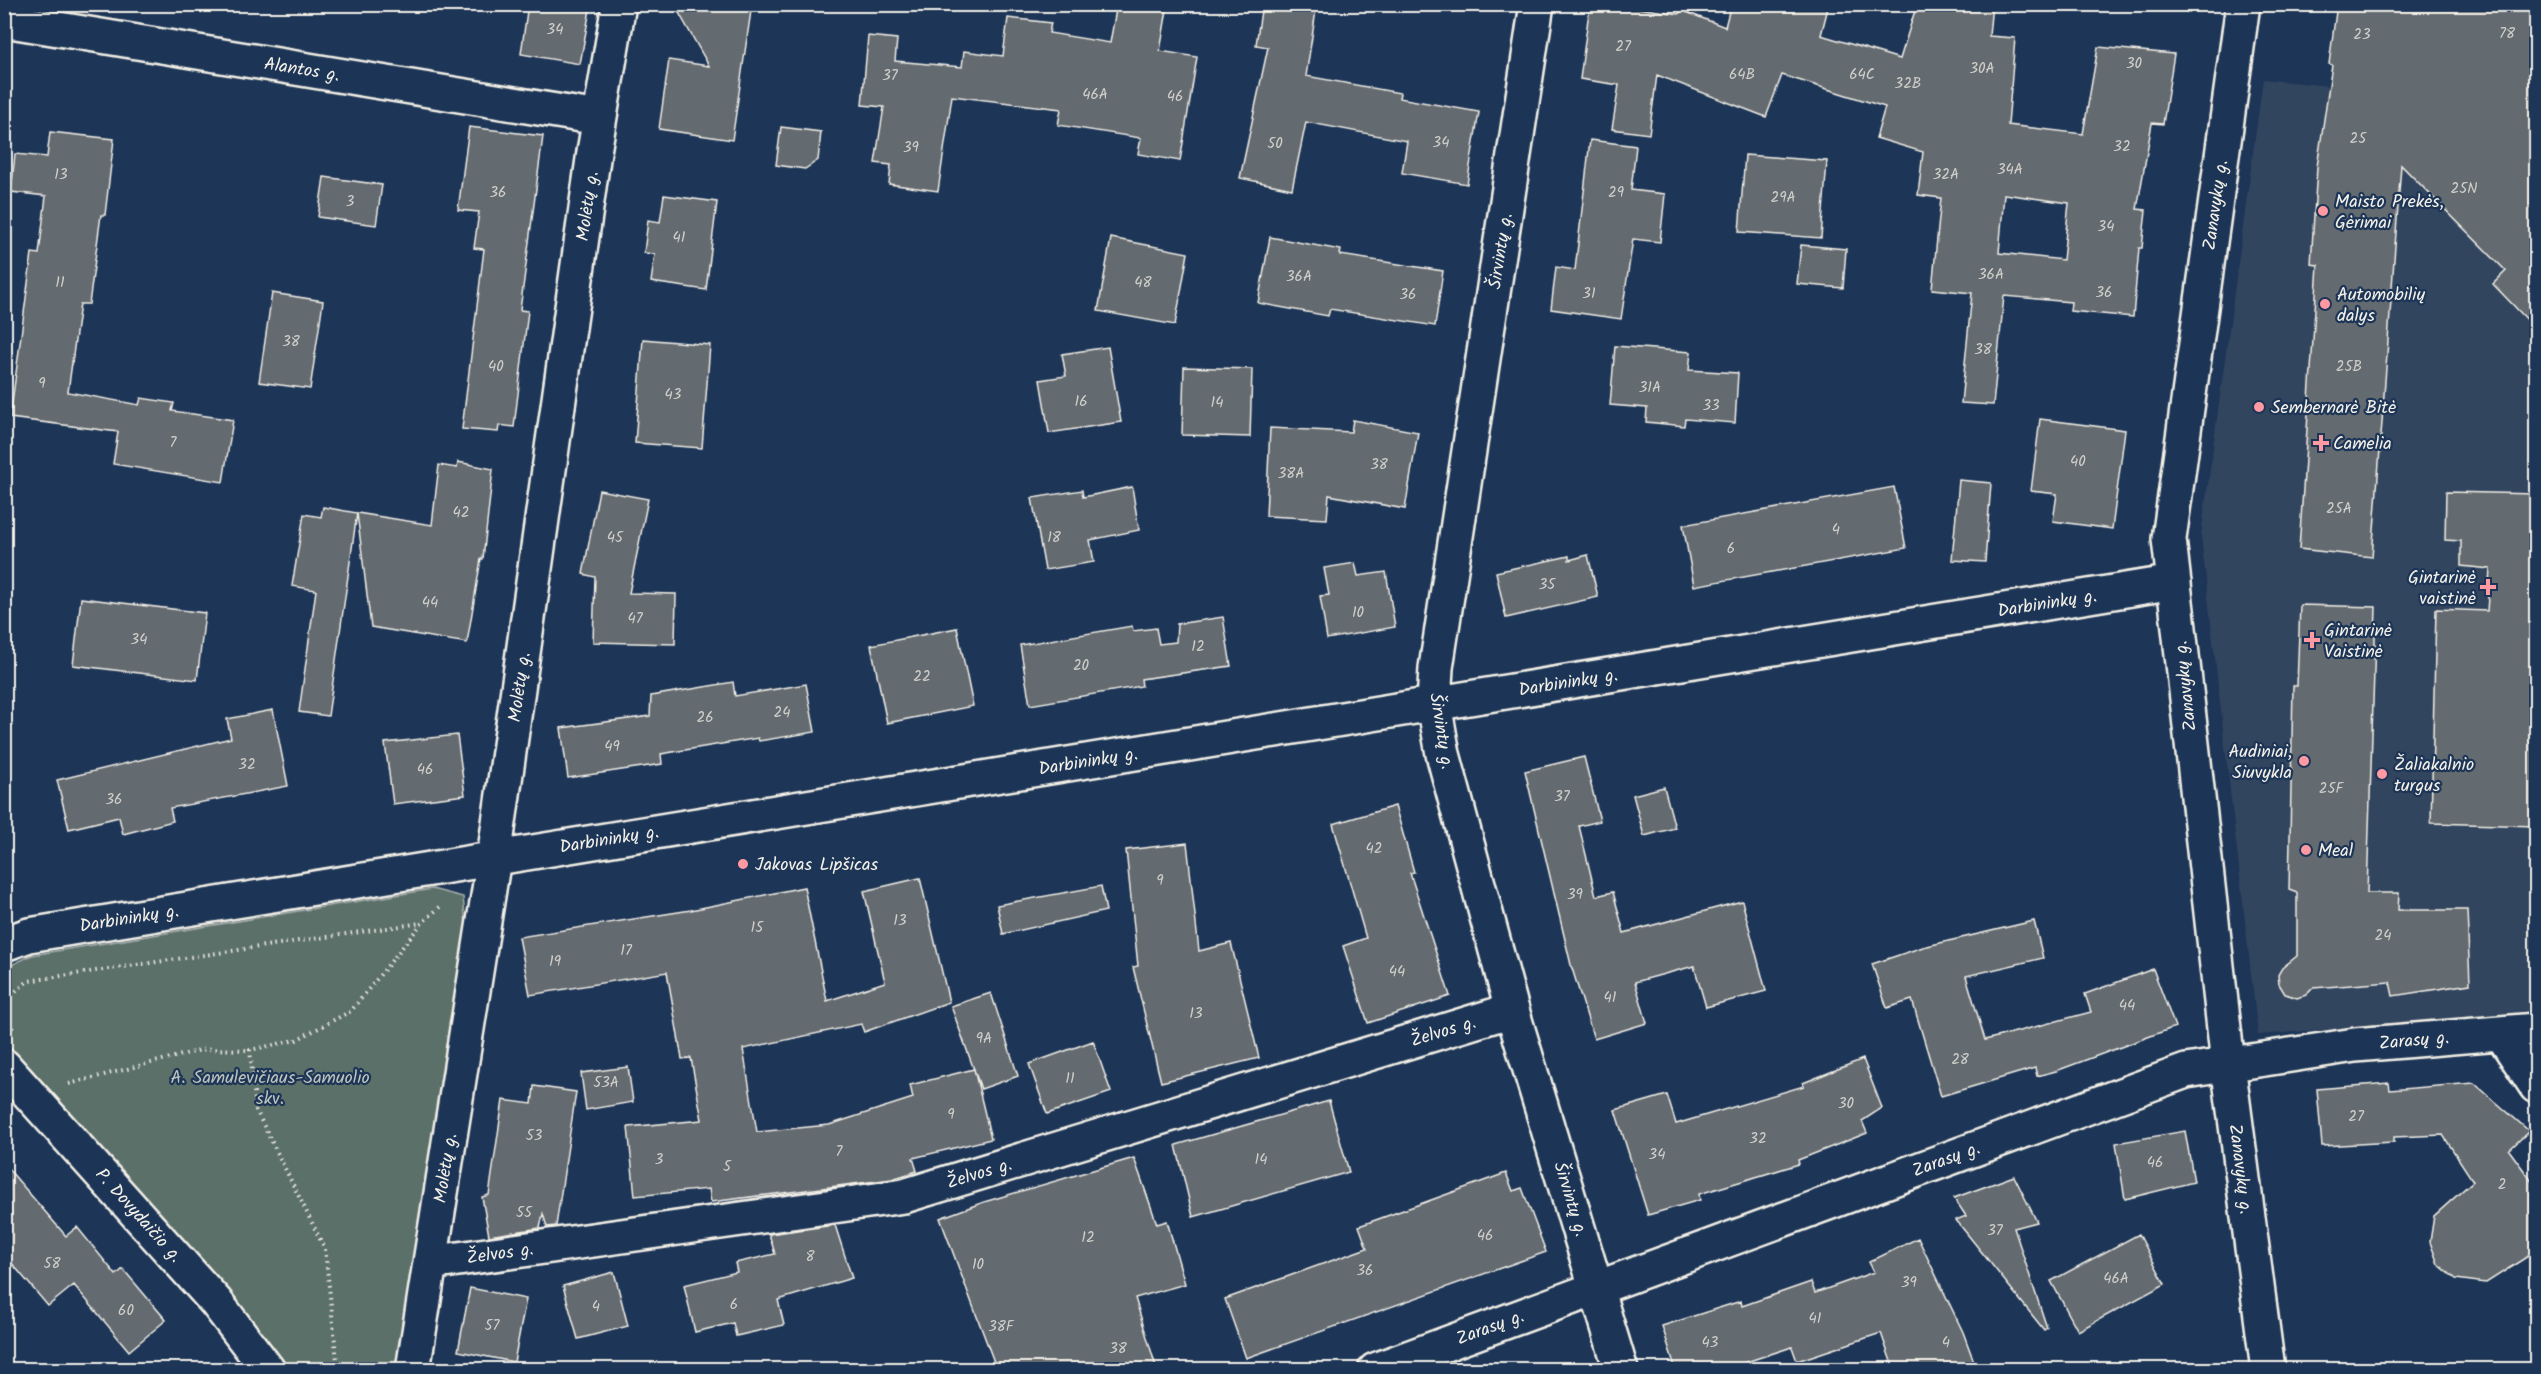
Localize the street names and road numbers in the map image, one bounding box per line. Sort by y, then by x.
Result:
street label: Alantos g. [262,50,342,91]
street label: Zanavykų g. [2196,158,2237,252]
street label: Molėtų g. [569,169,608,243]
street label: Širvintų g. [1481,211,1522,291]
street label: Darbininkų g. [1995,582,2099,627]
street label: Zanavykų g. [2167,639,2206,733]
street label: Molėtų g. [501,650,540,724]
street label: Darbininkų g. [1516,661,1620,706]
street label: Širvintų g. [1420,691,1461,771]
street label: Darbininkų g. [1036,740,1140,785]
street label: Darbininkų g. [557,818,661,863]
street label: Darbininkų g. [77,897,181,942]
street label: Želvos g. [1407,1009,1480,1056]
street label: Zarasų g. [2378,1024,2450,1059]
street label: Zanavykų g. [2220,1122,2259,1216]
street label: Molėtų g. [427,1131,466,1205]
street label: Zarasų g. [1909,1135,1985,1186]
street label: Želvos g. [943,1151,1016,1198]
street label: Širvintų g. [1544,1158,1595,1240]
street label: P. Dovydaičio g. [87,1162,189,1270]
street label: Želvos g. [465,1235,535,1274]
street label: Zarasų g. [1453,1303,1529,1354]

